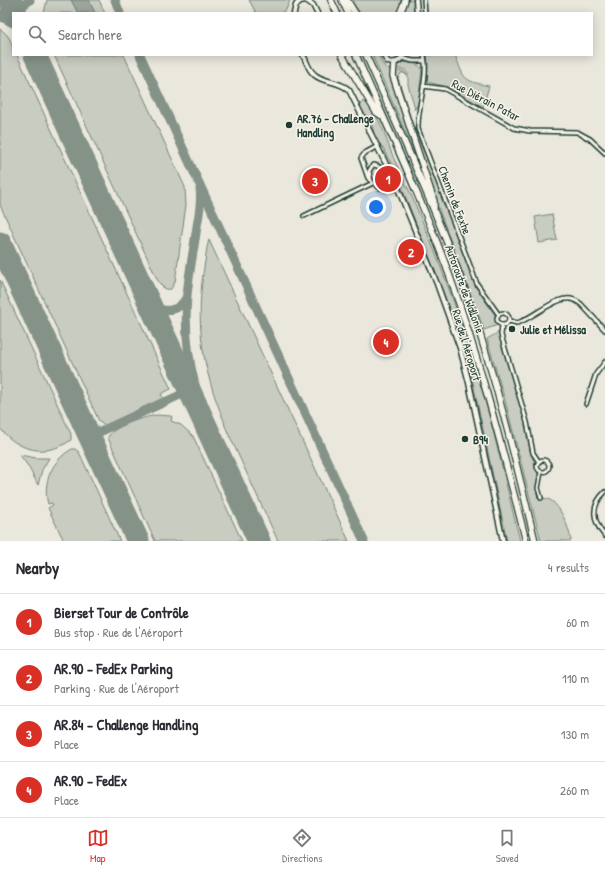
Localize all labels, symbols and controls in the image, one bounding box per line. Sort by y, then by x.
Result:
search box [12,12,593,56]
icon: search [26,23,48,45]
text: Search here [58,24,122,45]
street label: Rue Diérain Patar [449,75,523,125]
place label: AR.76 - Challenge Handling [297,110,374,142]
marker: AR.76 - Challenge Handling [284,120,294,130]
street label: Chemin de Fexhe [434,163,476,237]
pin: 1 [375,164,401,194]
pin: 3 [302,166,328,196]
your location [366,197,386,217]
pin: 2 [398,237,424,267]
street label: Autoroute de Wallonie [441,243,489,336]
street label: Rue de l'Aéroport [448,307,486,384]
place label: Julie et Mélissa [520,321,586,338]
marker: Julie et Mélissa [507,324,517,334]
pin: 4 [373,327,399,357]
place label: B94 [473,431,488,448]
marker: B94 [460,434,470,444]
text: Nearby [16,556,59,579]
text: 4 results [548,558,589,576]
text: Bierset Tour de Contrôle [54,602,189,623]
text: 1 [27,613,31,631]
text: 60 m [566,613,589,631]
text: Bus stop · Rue de l'Aéroport [54,623,183,641]
text: AR.90 - FedEx Parking [54,658,173,679]
text: 2 [26,669,32,687]
text: 110 m [562,669,589,687]
text: Parking · Rue de l'Aéroport [54,679,179,697]
text: AR.84 - Challenge Handling [54,714,198,735]
text: 3 [26,725,32,743]
text: 130 m [561,725,589,743]
text: Place [54,735,79,753]
text: AR.90 - FedEx [54,770,127,791]
text: 4 [27,781,31,799]
text: 260 m [560,781,589,799]
text: Place [54,791,79,809]
tab: Map [87,827,109,865]
tab: Directions [282,827,323,865]
tab: Saved [496,827,518,865]

